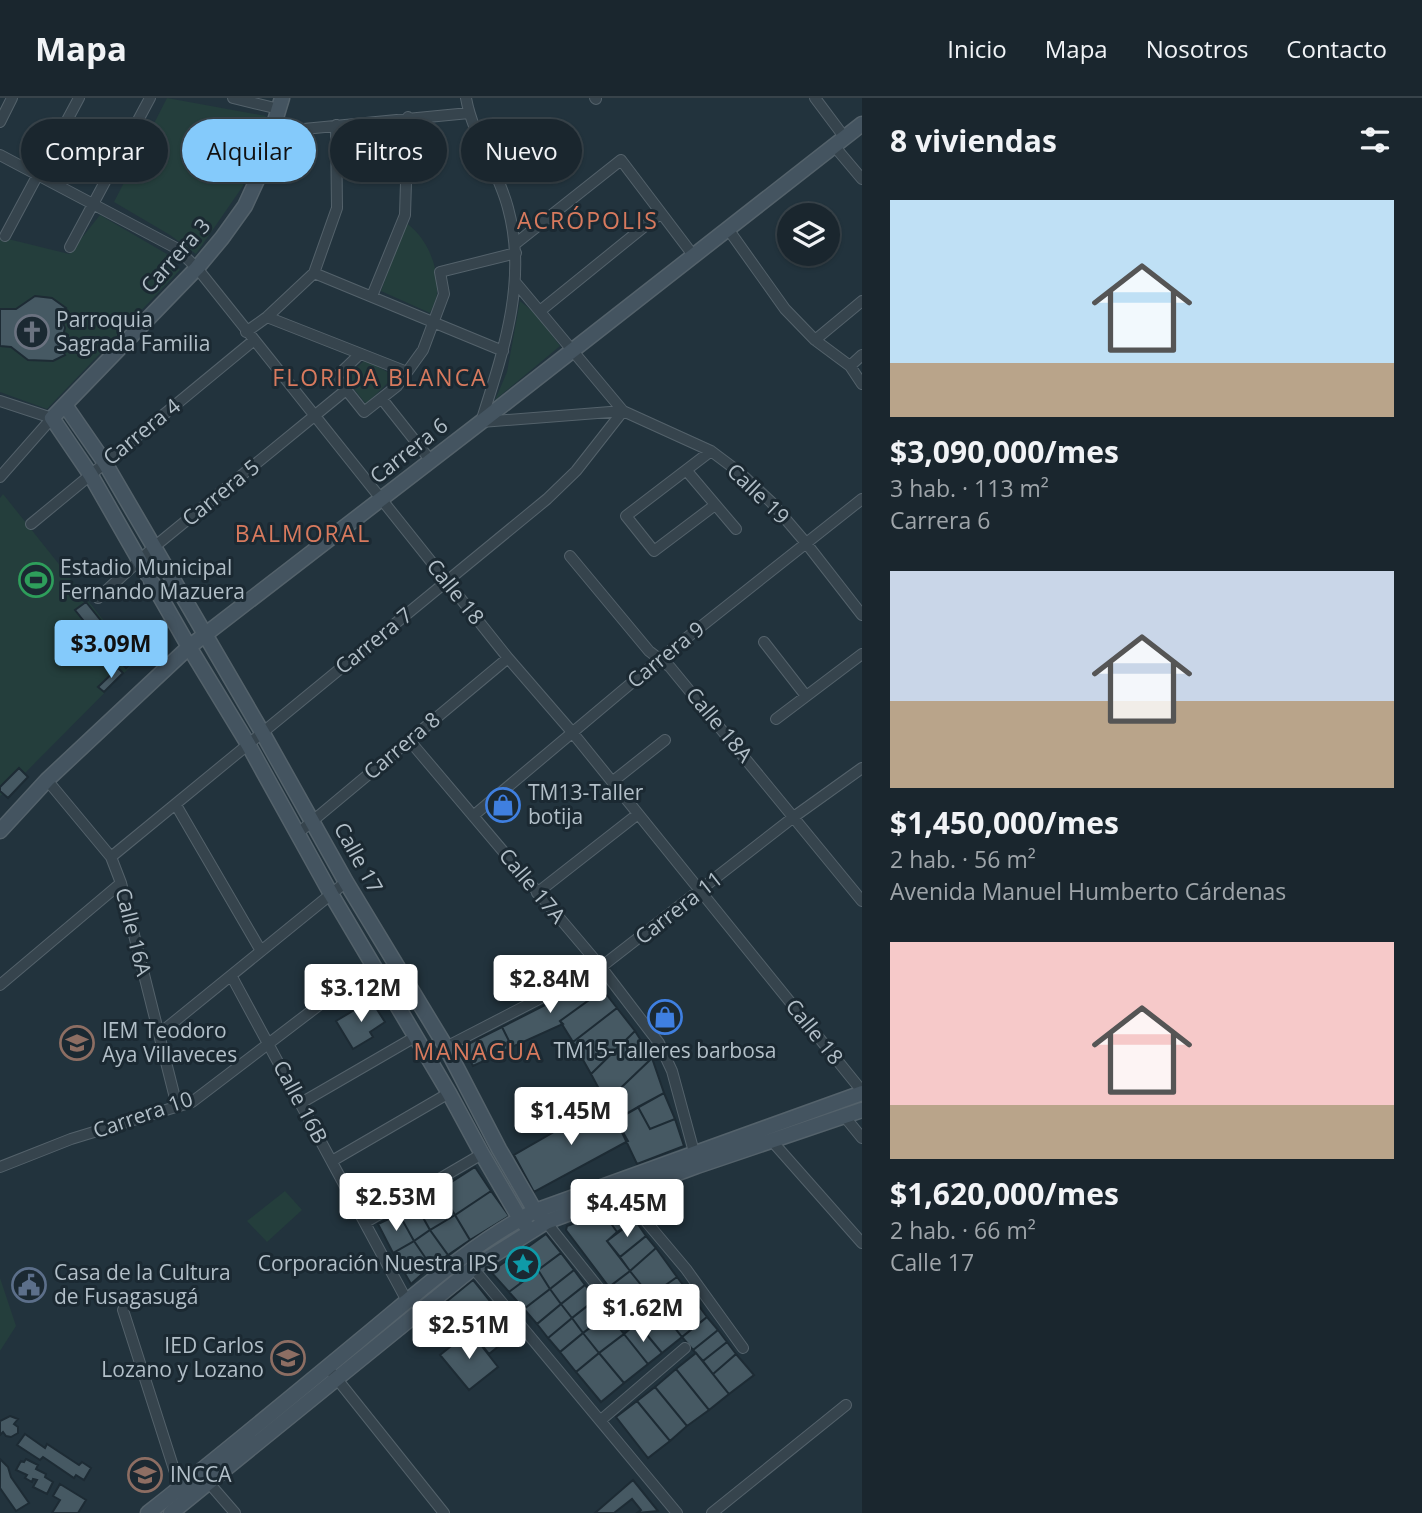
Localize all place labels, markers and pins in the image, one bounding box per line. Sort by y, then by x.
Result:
place label: Parroquia Sagrada Familia [56,305,210,357]
church icon: Parroquia Sagrada Familia [13,313,51,351]
place label: Estadio Municipal Fernando Mazuera [60,553,245,605]
sports icon: Estadio Municipal Fernando Mazuera [17,561,55,599]
pin: $3.09M [54,620,168,680]
place label: TM13-Taller botija [528,778,644,830]
shop icon: TM13-Taller botija [484,786,522,824]
pin: $2.84M [493,956,607,1015]
pin: $3.12M [304,964,418,1024]
shop icon: TM15-Talleres barbosa [646,998,684,1036]
place label: IEM Teodoro Aya Villaveces [102,1016,237,1068]
school or university icon: IEM Teodoro Aya Villaveces [58,1024,96,1062]
place label: TM15-Talleres barbosa [554,1036,776,1064]
pin: $1.45M [514,1088,628,1147]
pin: $2.53M [339,1174,453,1233]
pin: $4.45M [570,1180,684,1239]
place icon: Corporación Nuestra IPS [504,1245,542,1283]
place label: Corporación Nuestra IPS [258,1249,498,1277]
place label: Casa de la Cultura de Fusagasugá [54,1258,231,1310]
public building icon: Casa de la Cultura de Fusagasugá [10,1266,48,1304]
pin: $1.62M [586,1284,700,1344]
pin: $2.51M [412,1302,526,1361]
place label: IED Carlos Lozano y Lozano [101,1331,264,1383]
school or university icon: IED Carlos Lozano y Lozano [269,1339,307,1377]
school or university icon: INCCA [126,1456,164,1494]
place label: INCCA [170,1460,232,1488]

